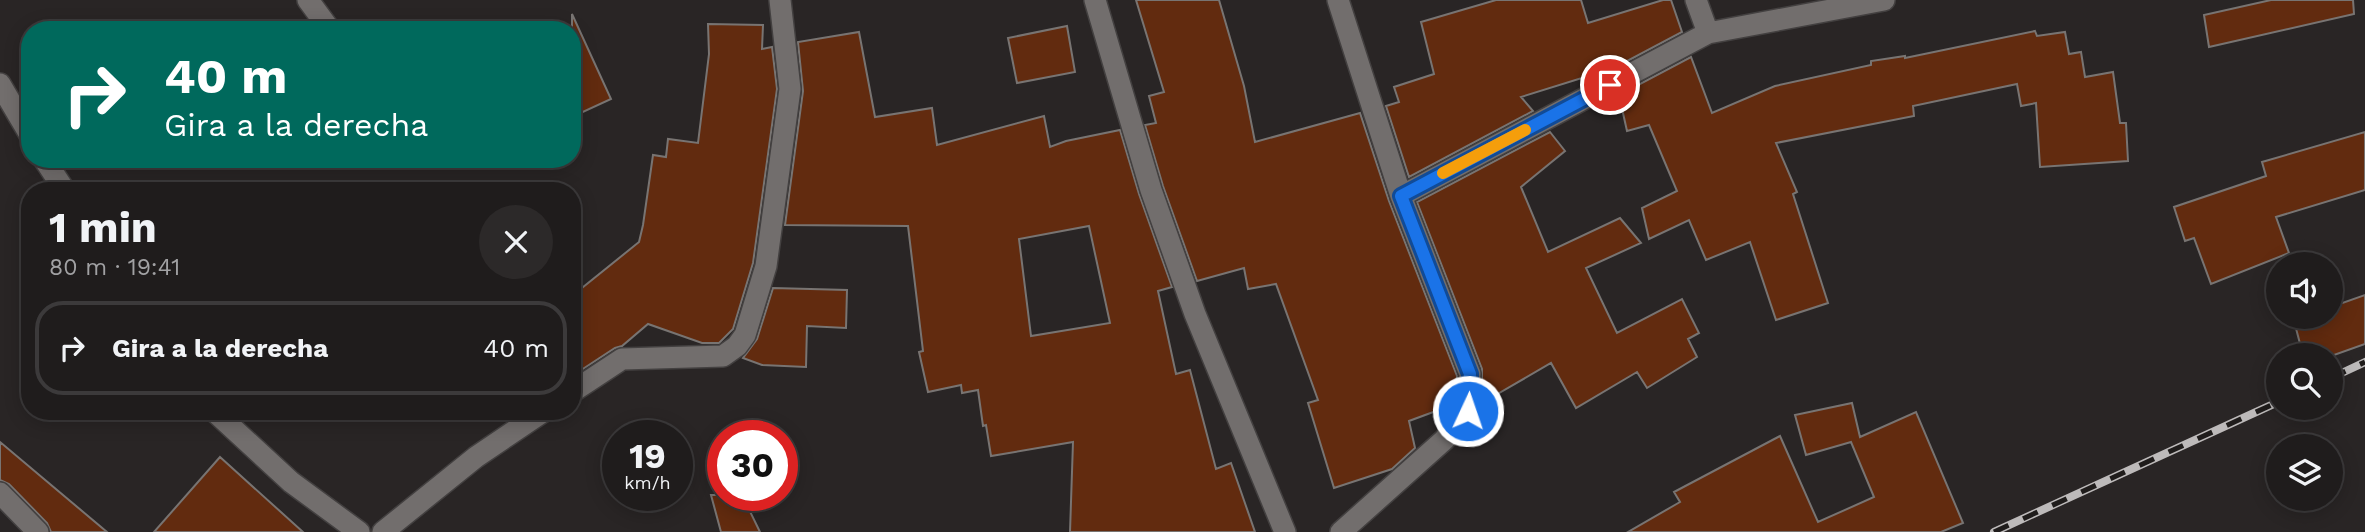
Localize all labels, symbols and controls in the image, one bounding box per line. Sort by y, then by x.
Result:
text: 40 m [164,47,287,105]
icon: right [49,49,140,140]
pin [1580,55,1640,115]
icon: arrive [1591,66,1629,104]
text: Gira a la derecha [164,106,428,144]
text: 1 min [49,203,157,252]
button: close [479,205,553,279]
map controls [2266,252,2343,511]
button: sound [2266,252,2343,329]
text: 80 m · 19:41 [49,254,180,281]
icon: right [53,329,91,367]
text: Gira a la derecha [112,333,328,363]
text: 40 m [483,333,549,363]
button: search [2266,343,2343,420]
position arrow [1431,374,1505,448]
speed limit sign: 30 [707,420,798,511]
button: layers [2266,434,2343,511]
text: 19 [629,435,666,477]
text: km/h [624,472,671,493]

